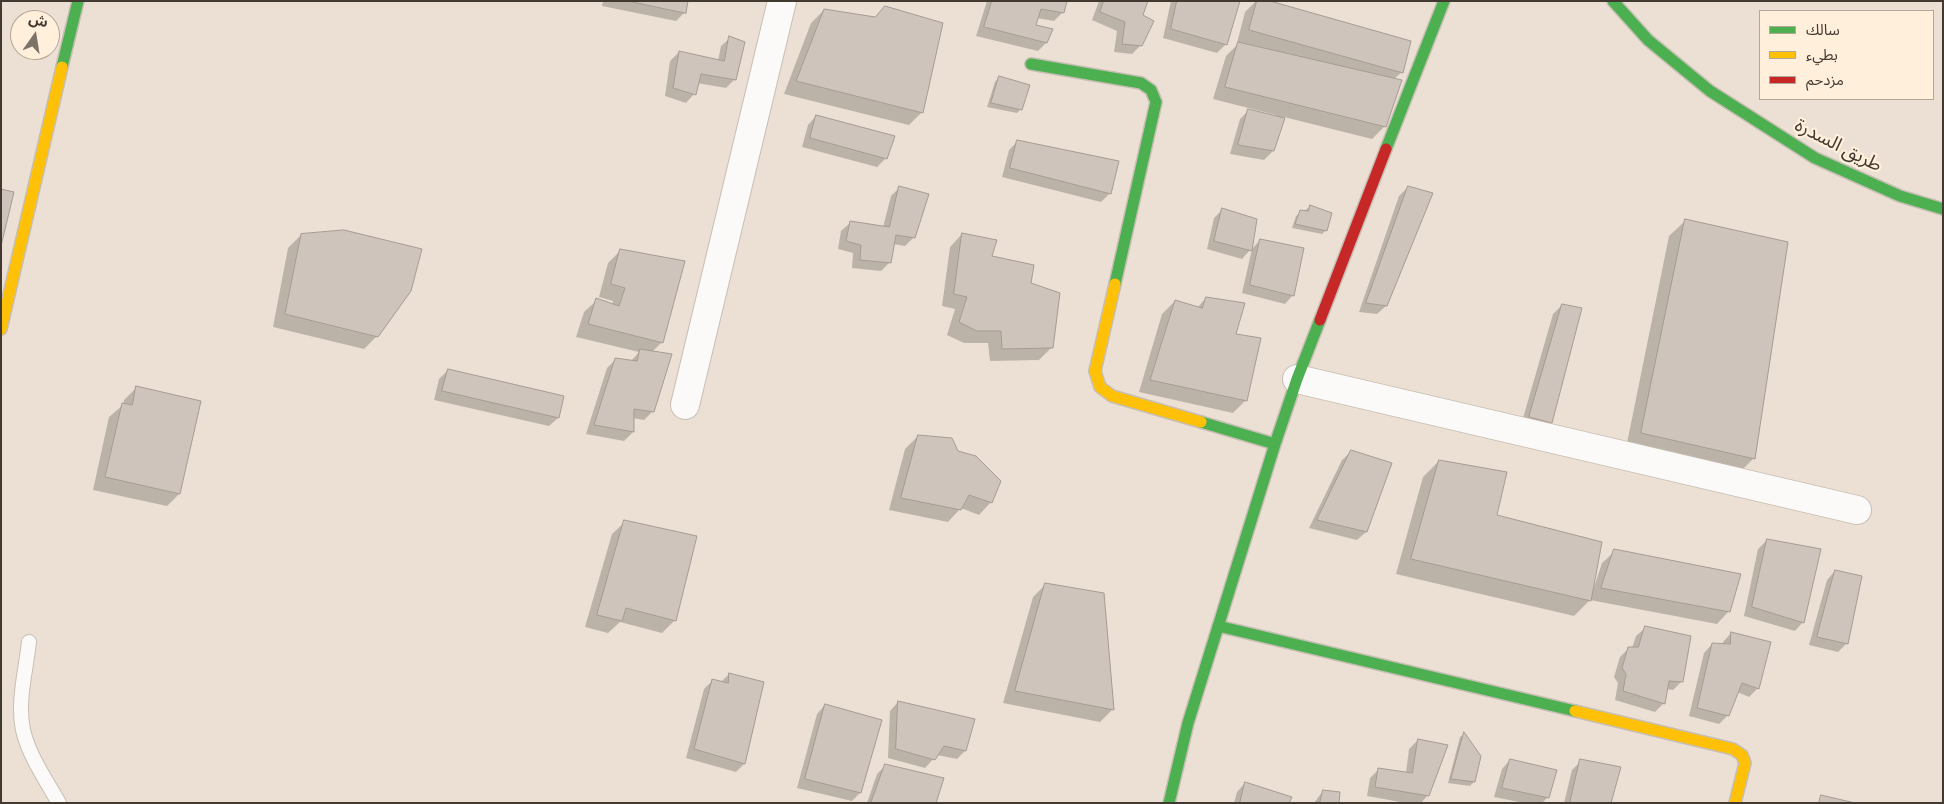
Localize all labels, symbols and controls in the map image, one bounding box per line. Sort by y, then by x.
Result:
north arrow [10,10,60,60]
text: ش [27,10,50,31]
legend [1759,10,1934,100]
text: سالك [1806,21,1840,39]
text: بطيء [1806,46,1838,64]
text: مزدحم [1806,71,1844,89]
street label: طريق السدرة [1791,114,1885,178]

